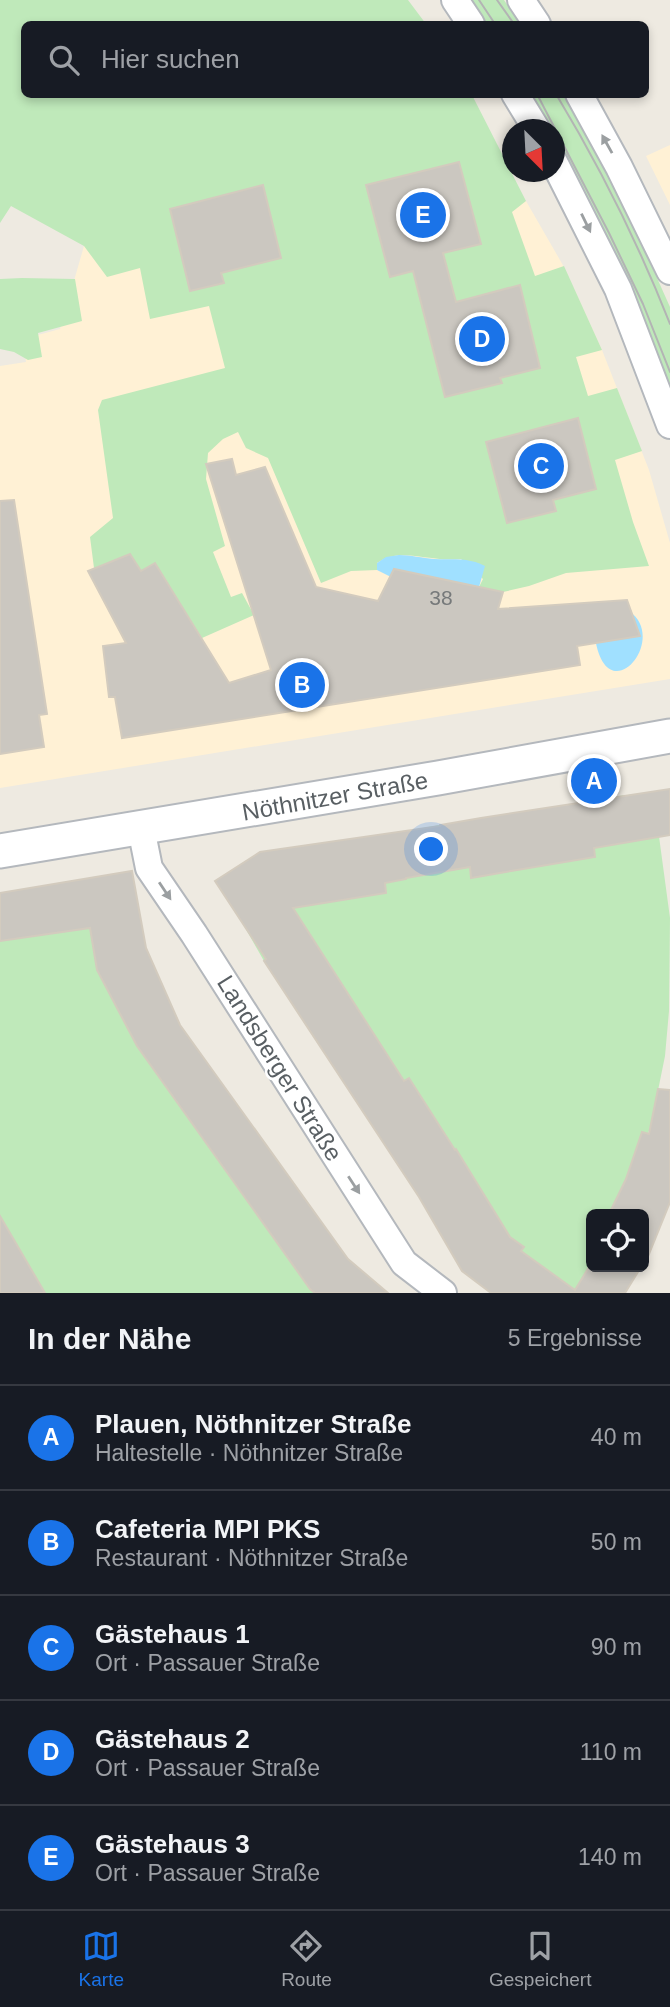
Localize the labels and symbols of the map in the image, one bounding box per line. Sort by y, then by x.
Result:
north arrow [502,119,565,182]
one-way arrow [601,134,613,154]
pin: E [400,189,446,241]
one-way arrow [581,213,592,233]
pin: D [459,313,505,365]
pin: C [518,440,564,492]
house number: 38 [429,586,453,609]
pin: B [279,659,325,711]
pin: A [571,755,617,807]
street label: Nöthnitzer Straße [240,766,430,826]
your location [414,832,448,866]
one-way arrow [158,882,172,900]
street label: Landsberger Straße [212,970,348,1166]
one-way arrow [348,1175,361,1195]

